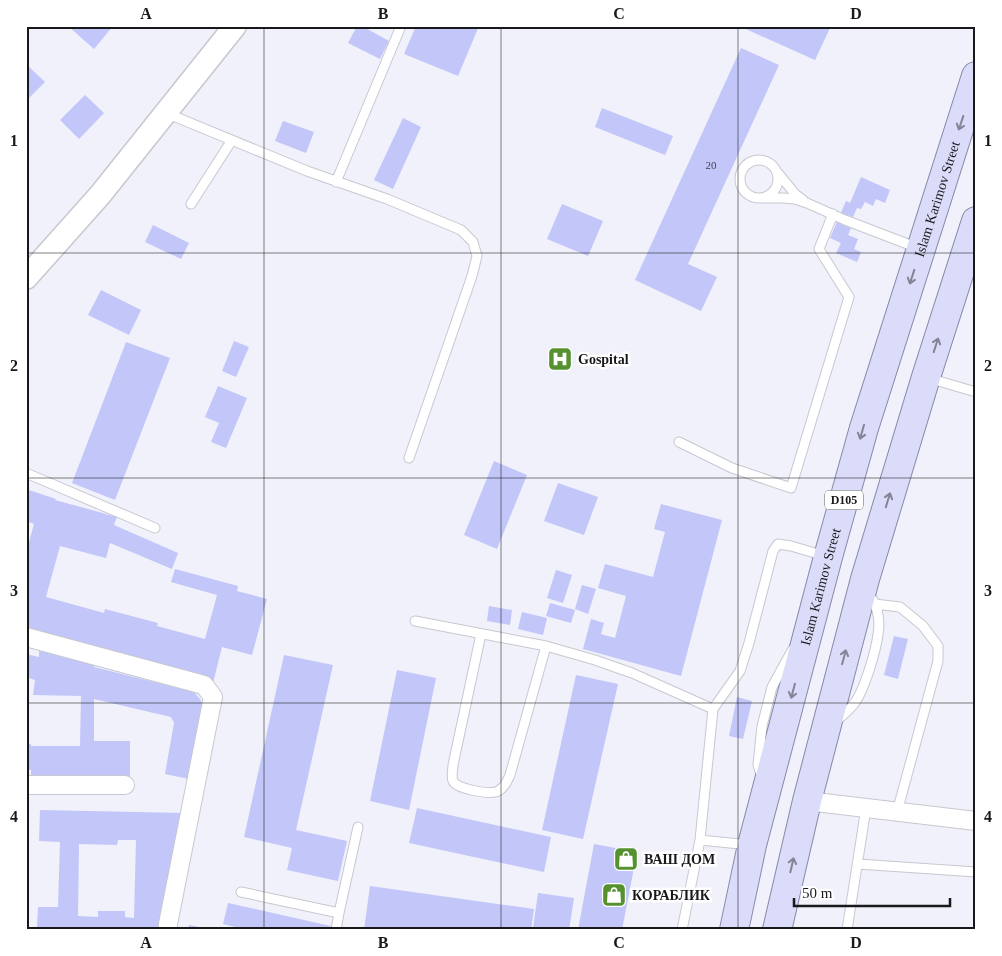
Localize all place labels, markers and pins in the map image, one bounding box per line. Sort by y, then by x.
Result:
hospital icon: Gospital [547,346,573,372]
place label: Gospital [578,352,629,367]
shop icon: ВАШ ДОМ [613,846,639,872]
place label: ВАШ ДОМ [644,852,715,867]
shop icon: КОРАБЛИК [601,882,627,908]
place label: КОРАБЛИК [632,888,711,903]

